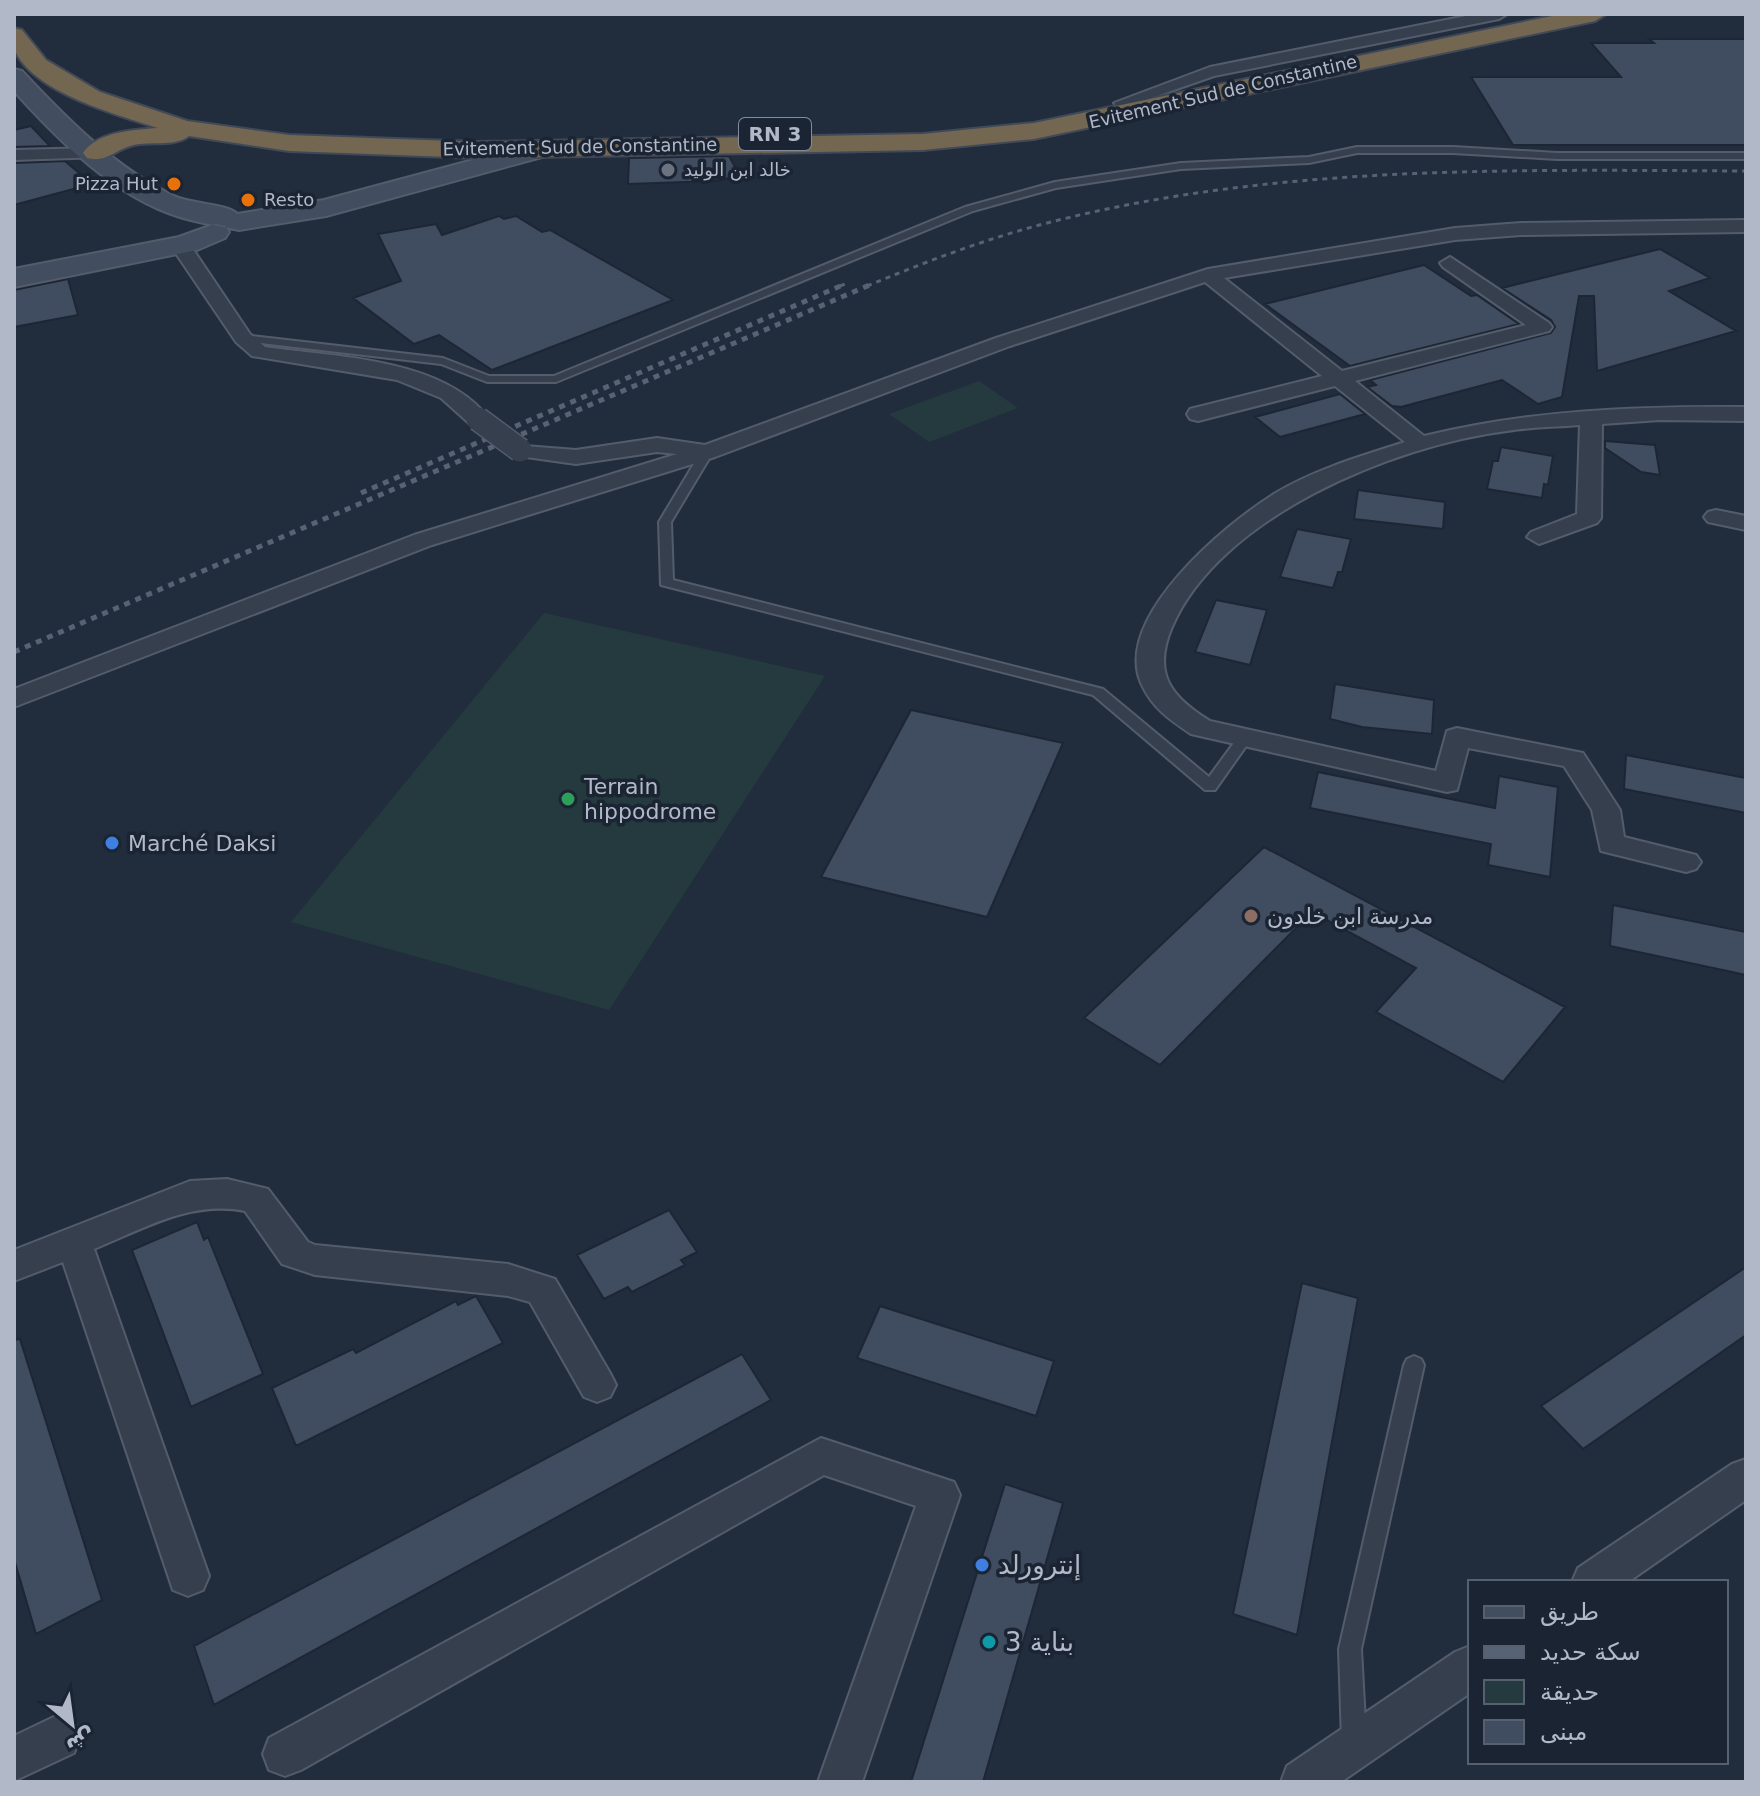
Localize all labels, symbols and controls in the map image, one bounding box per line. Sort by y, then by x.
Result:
street label: Evitement Sud de Constantine [1087,50,1359,133]
road number: RN 3 [739,118,811,150]
street label: Evitement Sud de Constantine [443,134,717,159]
place label: خالد ابن الوليد [684,159,791,181]
marker: خالد ابن الوليد [659,161,677,179]
place label: Pizza Hut [75,173,158,194]
marker: Pizza Hut [165,175,183,193]
place label: Resto [264,189,314,210]
marker: Resto [239,191,257,209]
place label: Terrain hippodrome [583,774,716,824]
marker: Terrain hippodrome [559,790,577,808]
place label: Marché Daksi [128,831,276,856]
marker: Marché Daksi [103,834,121,852]
place label: مدرسة ابن خلدون [1267,904,1433,929]
marker: مدرسة ابن خلدون [1242,907,1260,925]
place label: إنترورلد [998,1550,1081,1581]
marker: إنترورلد [973,1556,991,1574]
legend [1468,1580,1728,1764]
text: طريق [1540,1598,1599,1626]
place label: بناية 3 [1005,1627,1074,1657]
marker: بناية 3 [980,1633,998,1651]
text: سكة حديد [1540,1638,1641,1666]
text: حديقة [1540,1678,1599,1706]
north arrow [32,1684,112,1764]
text: مبنى [1540,1718,1587,1746]
text: ش [62,1723,101,1759]

